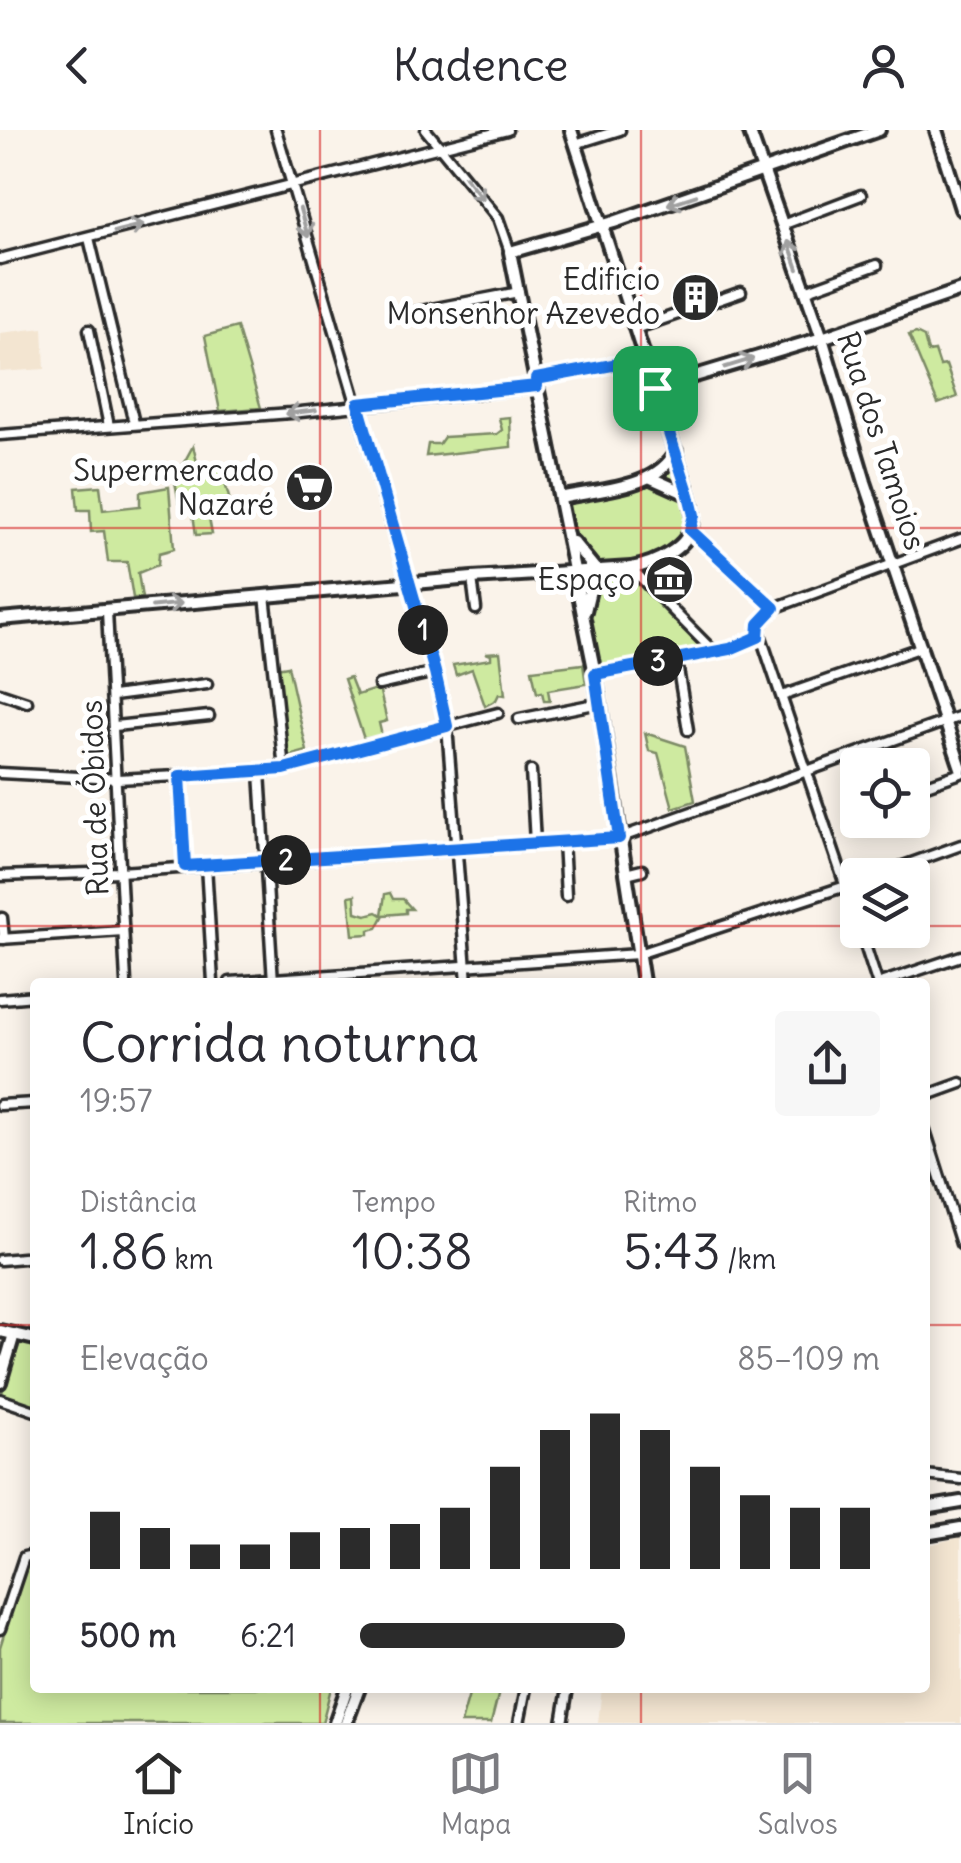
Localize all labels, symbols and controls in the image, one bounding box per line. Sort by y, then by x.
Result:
text: Kadence [393,37,568,93]
icon: back [50,38,105,93]
icon: person [856,38,911,93]
one-way arrow [463,175,485,201]
one-way arrow [667,192,698,210]
one-way arrow [296,207,314,238]
one-way arrow [113,217,144,236]
one-way arrow [782,240,800,272]
place label: Edificio Monsenhor Azevedo [386,260,660,332]
building icon: Edificio Monsenhor Azevedo [669,271,721,323]
street label: Rua dos Tamoios [829,327,935,555]
pin [613,346,698,431]
one-way arrow [722,353,754,371]
icon: arrive [628,361,683,416]
one-way arrow [285,403,318,422]
place label: Supermercado Nazaré [73,451,274,523]
supermarket icon: Supermercado Nazaré [283,462,335,514]
museum icon: Espaço [644,554,696,606]
place label: Espaço [538,560,635,598]
one-way arrow [150,595,183,614]
pin: 1 [398,605,448,655]
text: 1 [417,612,429,648]
pin: 3 [633,636,683,686]
text: 3 [650,643,666,679]
street label: Rua de Óbidos [71,699,116,897]
map controls [840,748,930,948]
button: locate [840,748,930,838]
pin: 2 [261,835,311,885]
text: 2 [278,842,294,878]
button: layers [840,858,930,948]
text: Corrida noturna [80,1008,479,1077]
button: share [775,1011,880,1116]
text: 19:57 [80,1080,152,1121]
text: Distância [80,1184,197,1220]
text: Tempo [352,1184,436,1220]
text: Ritmo [623,1184,697,1220]
text: 1.86 [80,1220,168,1283]
text: 10:38 [352,1220,473,1283]
text: 5:43 [623,1220,721,1283]
text: km [168,1241,213,1277]
text: /km [721,1241,776,1277]
text: Elevação [80,1338,209,1379]
text: 85–109 m [737,1338,880,1379]
text: 500 m [80,1615,176,1656]
text: 6:21 [240,1615,296,1656]
tab: Início [123,1746,194,1842]
tab: Mapa [441,1746,511,1842]
tab: Salvos [758,1746,838,1842]

